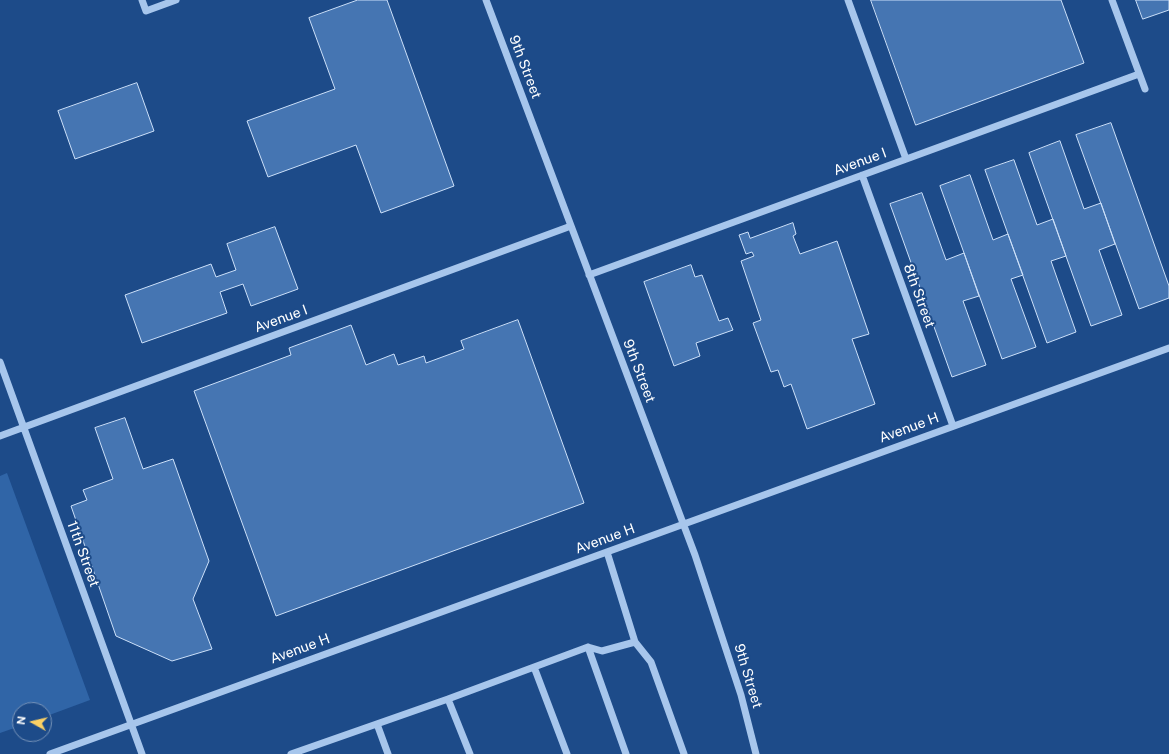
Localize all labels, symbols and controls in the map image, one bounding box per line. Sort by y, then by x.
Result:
street label: 9th Street [505,33,545,101]
street label: Avenue I [831,145,889,179]
street label: 8th Street [900,262,938,330]
street label: Avenue I [252,302,310,336]
street label: 9th Street [619,337,659,405]
street label: Avenue H [877,409,941,447]
street label: 11th Street [63,519,103,589]
street label: Avenue H [573,520,637,558]
street label: Avenue H [268,630,332,668]
street label: 9th Street [730,642,766,710]
north arrow [12,702,52,742]
text: N [15,715,28,726]

